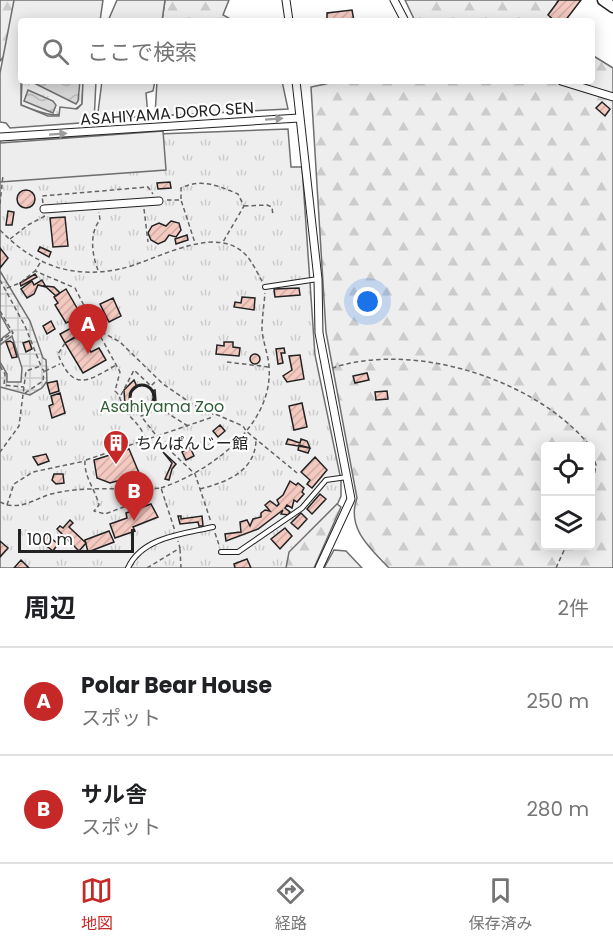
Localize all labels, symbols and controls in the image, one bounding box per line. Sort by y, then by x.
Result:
search box [18,18,595,84]
icon: search [39,35,72,68]
text: ここで検索 [87,37,197,68]
street label: ASAHIYAMA DORO SEN [79,96,255,131]
one-way arrow [264,114,283,123]
one-way arrow [49,129,68,139]
your location [353,287,382,316]
pin: A [68,304,107,354]
park label: Asahiyama Zoo [100,395,224,418]
building icon: ちんぱんじー館 [101,428,131,466]
place label: ちんぱんじー館 [136,432,248,455]
map controls [541,442,595,550]
button: locate [541,442,595,496]
pin: B [114,472,154,521]
button: layers [541,496,595,550]
scale bar [18,526,134,554]
text: 100 m [27,528,73,551]
text: 周辺 [24,590,76,626]
text: 2件 [558,594,589,622]
text: Polar Bear House [81,670,272,701]
text: A [36,687,51,715]
text: 250 m [526,687,589,715]
text: スポット [81,704,161,732]
text: サル舎 [81,779,147,810]
text: B [37,795,50,823]
text: 280 m [526,795,589,823]
text: スポット [81,813,161,841]
tab: 地図 [80,874,113,936]
tab: 経路 [274,874,307,936]
tab: 保存済み [468,874,532,936]

